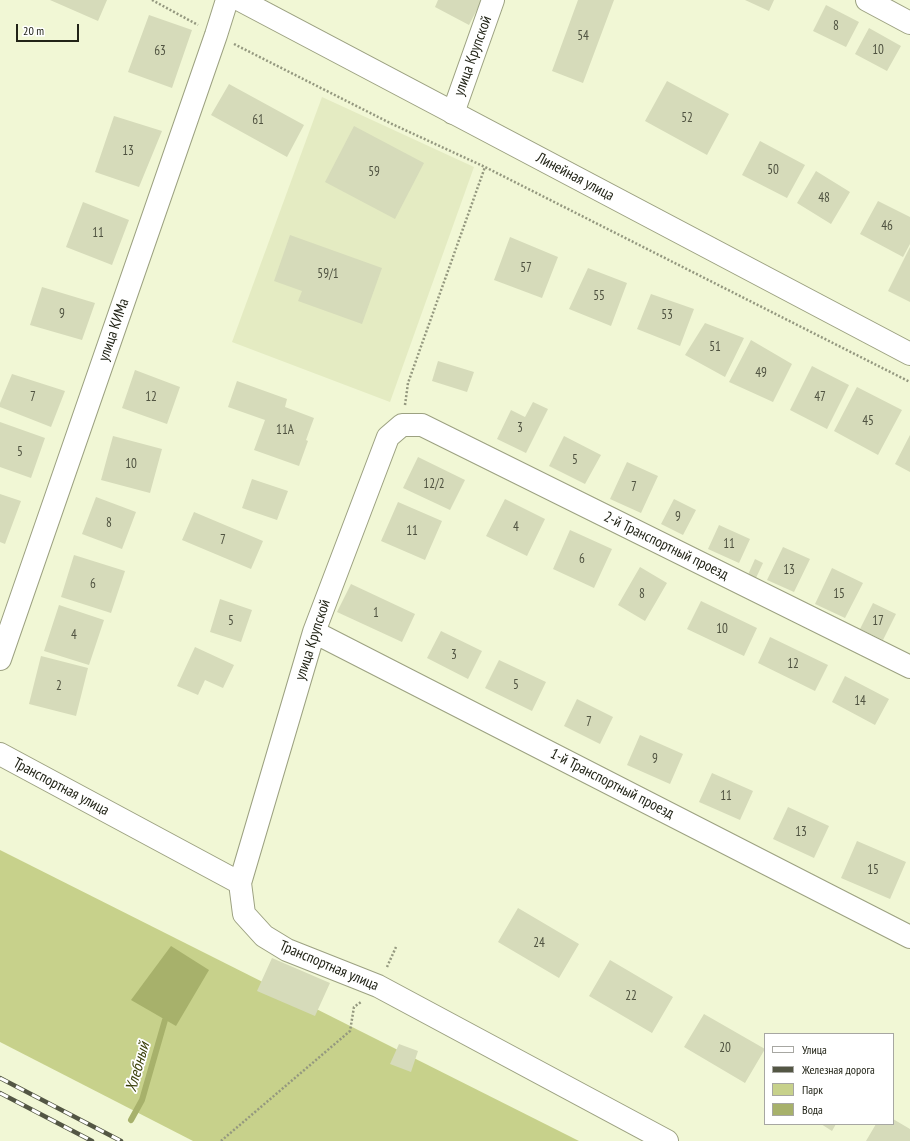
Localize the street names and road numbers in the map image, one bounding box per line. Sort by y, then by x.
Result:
street label: улица Крупской [450,14,496,98]
street label: Линейная улица [533,149,617,205]
street label: улица КИМа [95,296,133,364]
street label: 2-й Транспортный проезд [601,508,731,584]
street label: улица Крупской [291,597,335,683]
street label: 1-й Транспортный проезд [547,745,677,823]
street label: Транспортная улица [10,754,112,820]
street label: Транспортная улица [277,937,381,995]

